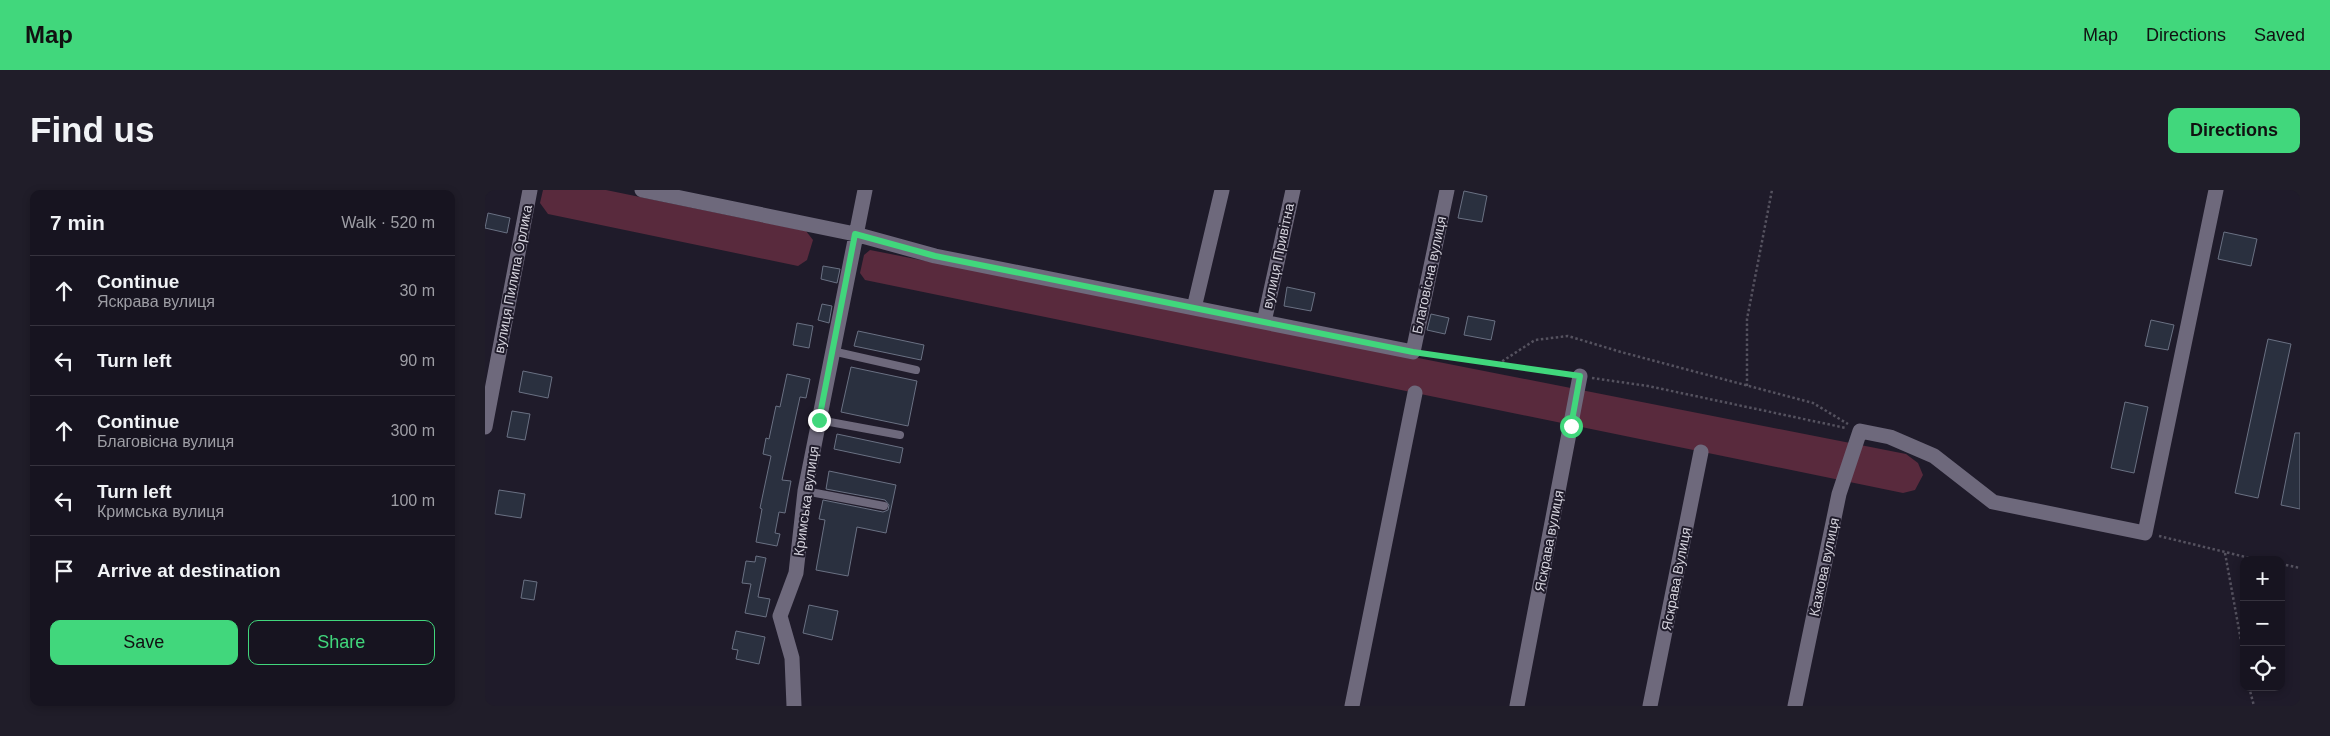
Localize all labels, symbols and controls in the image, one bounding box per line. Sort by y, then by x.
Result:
text: Map [25,21,73,48]
text: Map [2083,25,2118,45]
text: Directions [2146,25,2226,45]
text: Saved [2254,25,2305,45]
button: Directions [2168,108,2300,153]
text: Find us [30,110,154,149]
street label: вулиця Привітна [1259,202,1297,310]
street label: вулиця Пилипа Орлика [491,203,535,355]
text: 7 min [50,211,105,234]
text: Walk · 520 m [341,214,435,231]
street label: Благовісна вулиця [1409,215,1449,335]
text: Continue [97,271,179,292]
icon: ahead [50,277,78,305]
text: 30 m [399,282,435,299]
text: Яскрава вулиця [97,293,215,310]
icon: left [50,347,78,375]
text: Turn left [97,350,172,371]
text: 90 m [399,352,435,369]
route end [808,409,831,432]
text: Continue [97,411,179,432]
route start [1560,415,1583,438]
icon: ahead [50,417,78,445]
text: 300 m [391,422,435,439]
text: Благовісна вулиця [97,433,234,450]
street label: Кримська вулиця [790,445,822,557]
text: Turn left [97,481,172,502]
icon: left [50,487,78,515]
street label: Яскрава вулиця [1531,489,1567,593]
text: 100 m [391,492,435,509]
text: Кримська вулиця [97,503,224,520]
street label: Казкова вулиця [1806,516,1842,618]
street label: Яскрава Вулиця [1658,526,1694,632]
map controls [2240,556,2285,691]
button: + [2240,556,2285,601]
icon: arrive [50,557,78,585]
text: Arrive at destination [97,560,281,581]
button: − [2240,601,2285,646]
button: Save [50,620,238,665]
button: Share [248,620,435,665]
button: locate [2240,646,2285,691]

